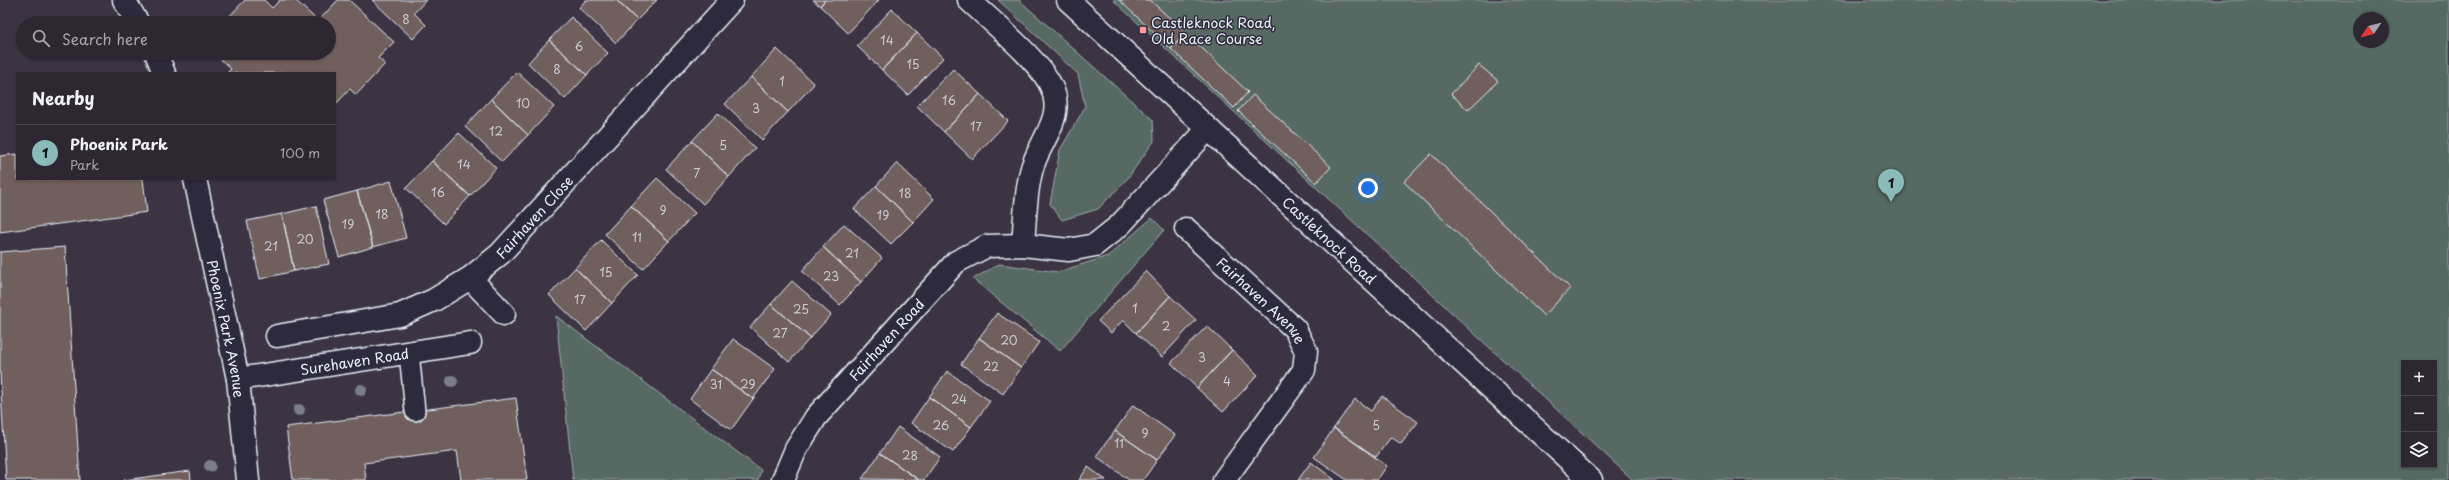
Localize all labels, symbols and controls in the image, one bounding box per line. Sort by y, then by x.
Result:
house number: 8 [402,10,410,28]
place label: Castleknock Road, Old Race Course [1151,12,1276,49]
north arrow [2353,12,2389,48]
search box [16,16,336,60]
marker: Castleknock Road, Old Race Course [1138,25,1148,35]
icon: search [30,27,52,49]
text: Search here [62,27,148,50]
house number: 14 [880,31,894,49]
house number: 6 [575,37,583,55]
house number: 15 [906,55,920,73]
house number: 8 [553,60,561,78]
house number: 1 [779,72,785,90]
text: Nearby [32,85,94,111]
house number: 16 [942,91,956,109]
house number: 10 [516,94,530,112]
house number: 3 [752,99,760,117]
house number: 17 [970,117,982,135]
house number: 12 [489,122,503,140]
text: Phoenix Park [70,132,168,155]
house number: 5 [719,136,727,154]
text: 1 [42,143,48,162]
text: 100 m [280,143,320,162]
text: Park [70,155,99,174]
house number: 14 [457,155,471,173]
house number: 7 [694,164,701,182]
pin: 1 [1878,169,1904,202]
street label: Fairhaven Close [490,170,578,263]
your location [1358,178,1378,198]
house number: 16 [431,183,445,201]
house number: 18 [899,184,911,202]
street label: Castleknock Road [1278,191,1381,289]
house number: 9 [659,201,667,219]
house number: 18 [376,205,388,223]
house number: 19 [877,206,889,224]
house number: 19 [342,215,354,233]
house number: 11 [632,228,642,246]
house number: 20 [296,230,314,248]
house number: 21 [264,237,278,255]
house number: 21 [845,244,859,262]
street label: Fairhaven Avenue [1212,252,1311,347]
street label: Phoenix Park Avenue [202,258,250,399]
house number: 15 [599,263,613,281]
house number: 23 [823,267,839,285]
house number: 17 [574,290,586,308]
street label: Fairhaven Road [843,294,929,385]
house number: 1 [1132,299,1138,317]
house number: 25 [793,300,809,318]
house number: 2 [1162,317,1170,335]
house number: 27 [773,324,788,342]
house number: 20 [1000,331,1018,349]
street label: Surehaven Road [299,342,410,380]
house number: 3 [1198,348,1206,366]
house number: 22 [983,357,999,375]
map controls [2401,360,2437,468]
button: + [2401,360,2437,396]
house number: 4 [1223,372,1231,390]
house number: 31 [710,375,722,393]
house number: 29 [740,375,756,393]
house number: 24 [951,390,967,408]
button: − [2401,396,2437,432]
house number: 26 [933,416,949,434]
house number: 5 [1372,416,1380,434]
house number: 9 [1141,424,1149,442]
button: layers [2401,432,2437,468]
house number: 11 [1114,434,1124,452]
house number: 28 [902,446,918,464]

